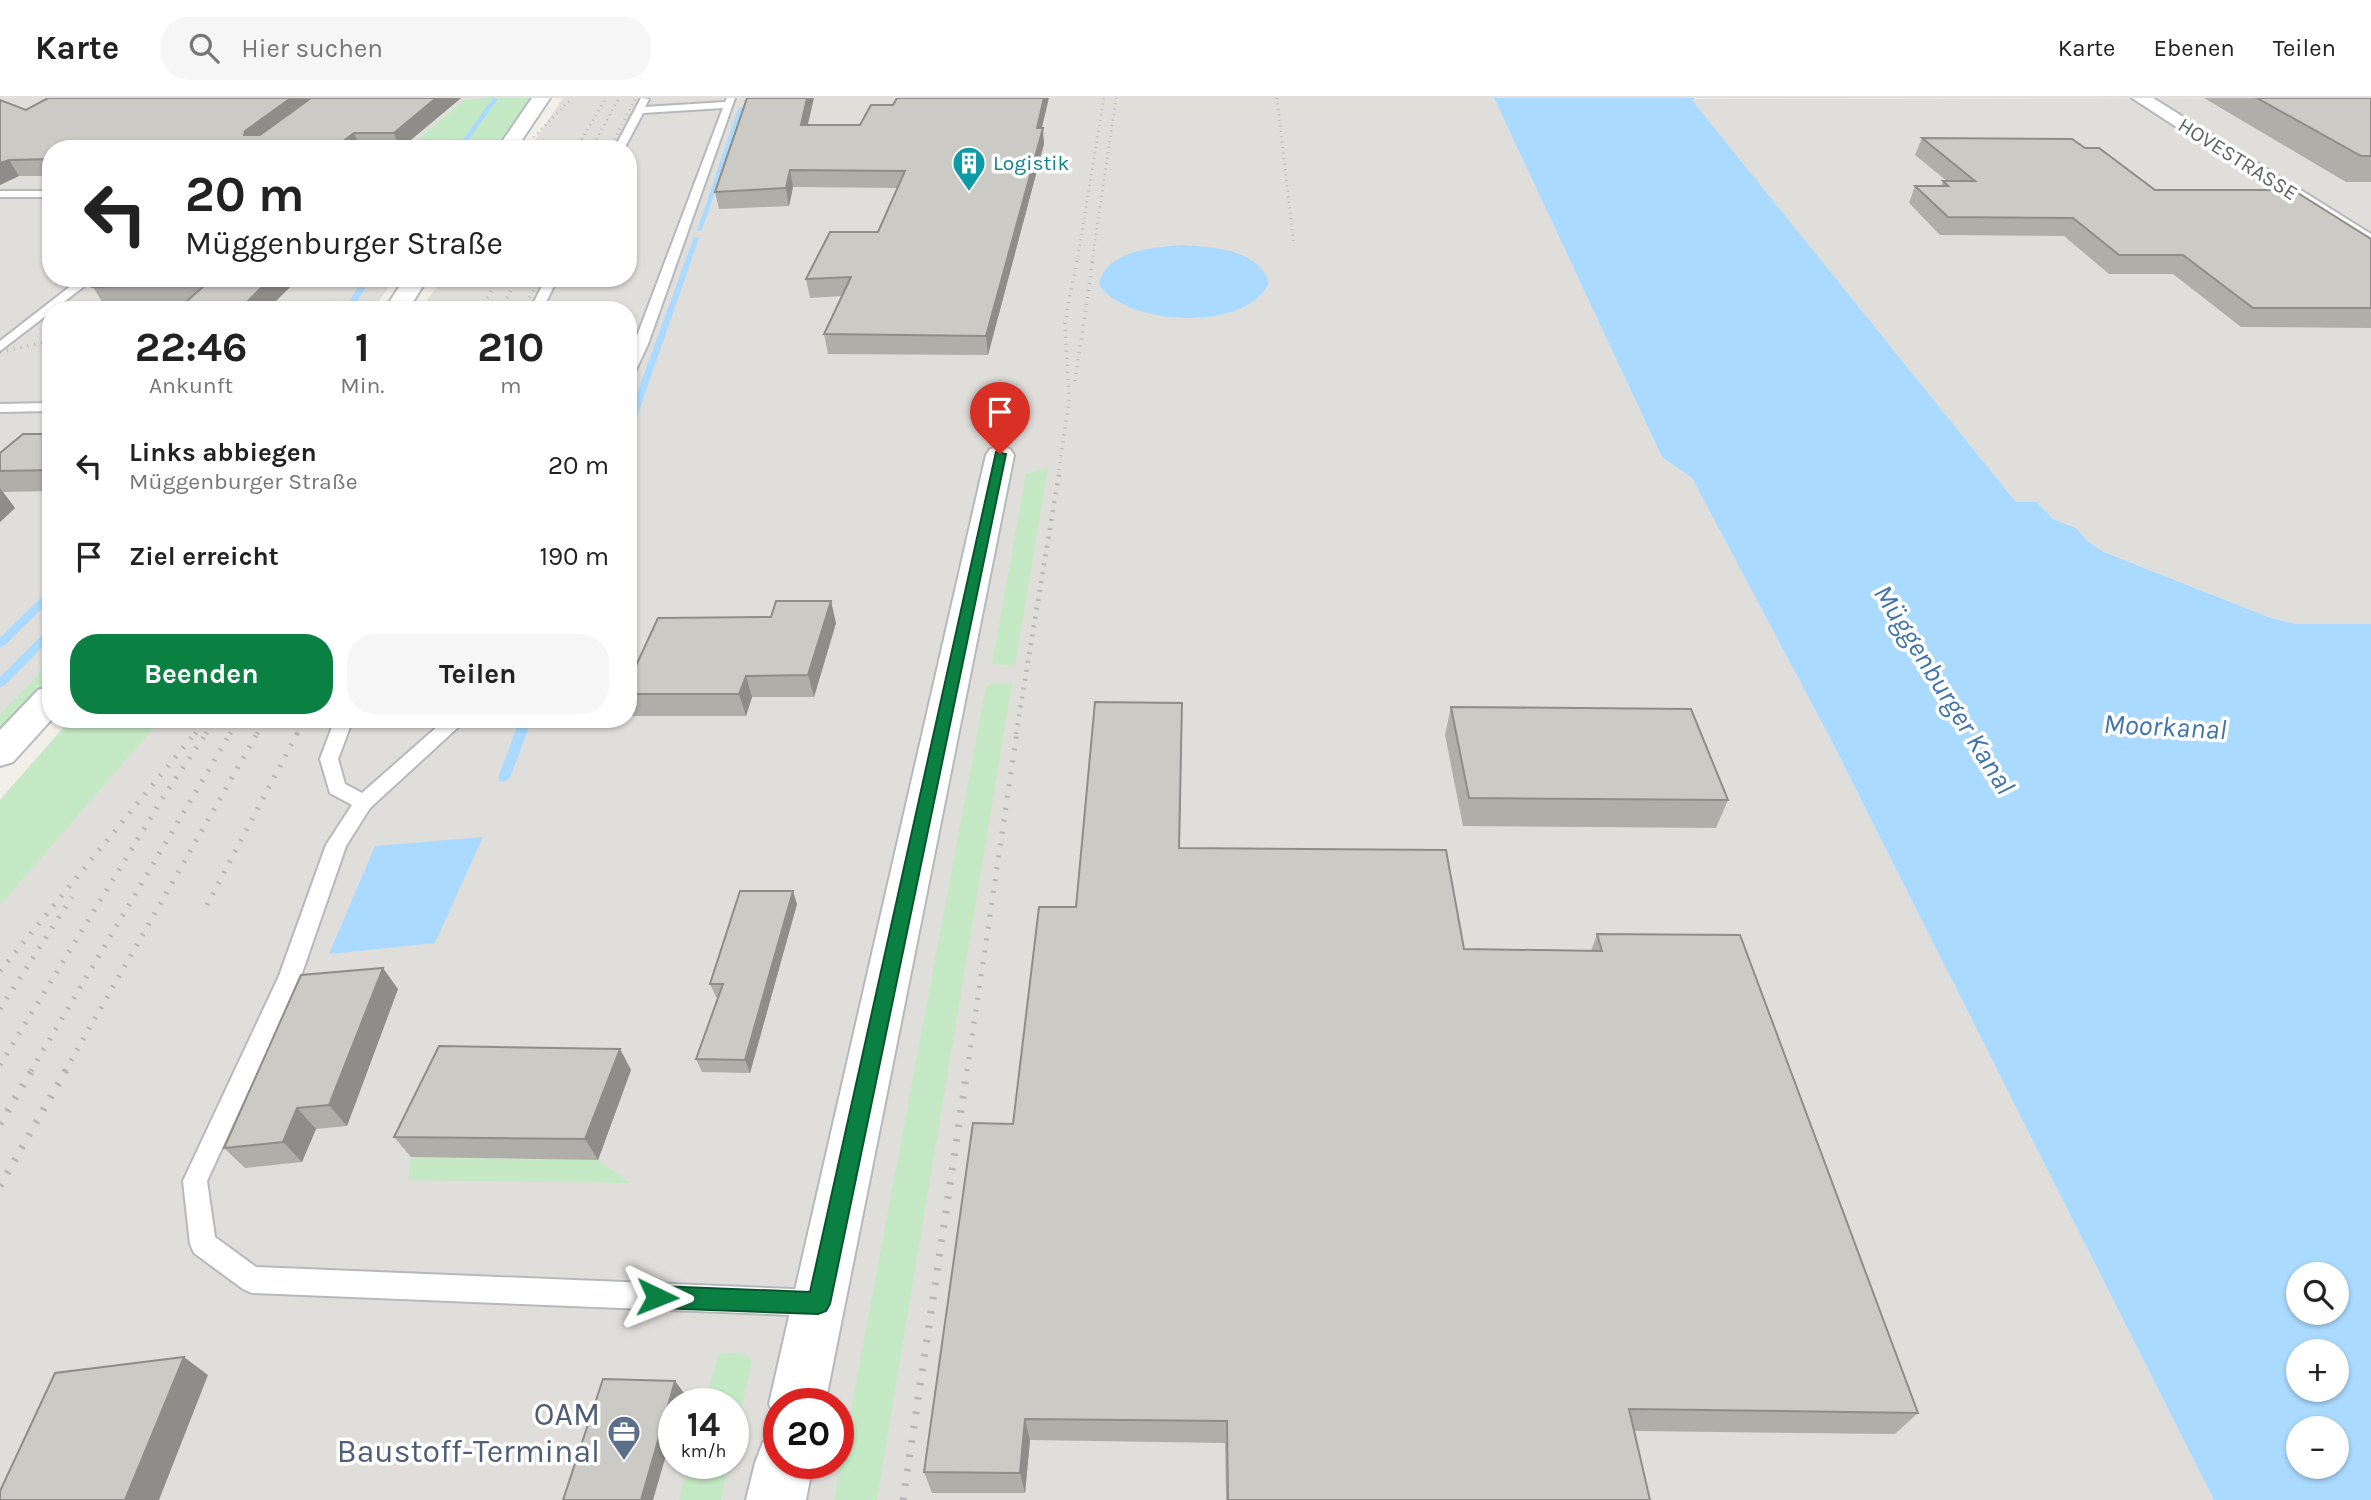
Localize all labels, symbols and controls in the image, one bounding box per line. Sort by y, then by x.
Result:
search box [161,17,651,80]
text: Karte [35,29,119,67]
icon: search [185,29,223,67]
text: Hier suchen [241,33,383,64]
text: Karte [2058,34,2115,62]
text: Ebenen [2153,34,2235,62]
text: Teilen [2273,34,2336,62]
street label: HOVESTRASSE [2174,113,2302,205]
building icon: Logistik [950,144,988,193]
place label: Logistik [993,151,1070,175]
text: 20 m [185,166,305,223]
icon: left [70,168,161,259]
text: Müggenburger Straße [185,225,503,262]
text: 22:46 [135,322,247,372]
text: 1 [355,322,370,372]
text: 210 [477,322,544,372]
text: Ankunft [149,372,233,399]
text: Min. [340,372,384,399]
text: m [500,372,521,399]
pin [970,382,1030,454]
icon: arrive [981,393,1019,431]
text: Links abbiegen [129,437,317,468]
icon: left [70,447,108,485]
text: 20 m [548,450,609,481]
text: Müggenburger Straße [129,468,358,495]
icon: arrive [70,538,108,576]
text: Ziel erreicht [129,541,279,572]
text: 190 m [539,541,609,572]
water label: Müggenburger Kanal [1867,578,2022,800]
button: Beenden [70,634,333,714]
button: Teilen [347,634,609,714]
water label: Moorkanal [2103,707,2227,746]
position arrow [620,1260,694,1334]
map controls [2286,1262,2349,1479]
button: search [2286,1262,2349,1325]
button: + [2286,1339,2349,1402]
speed limit sign: 20 [763,1388,854,1479]
place label: OAM Baustoff-Terminal [337,1396,600,1470]
text: 14 [687,1404,720,1445]
office icon: OAM Baustoff-Terminal [605,1413,643,1462]
button: − [2286,1416,2349,1479]
text: km/h [681,1440,726,1462]

